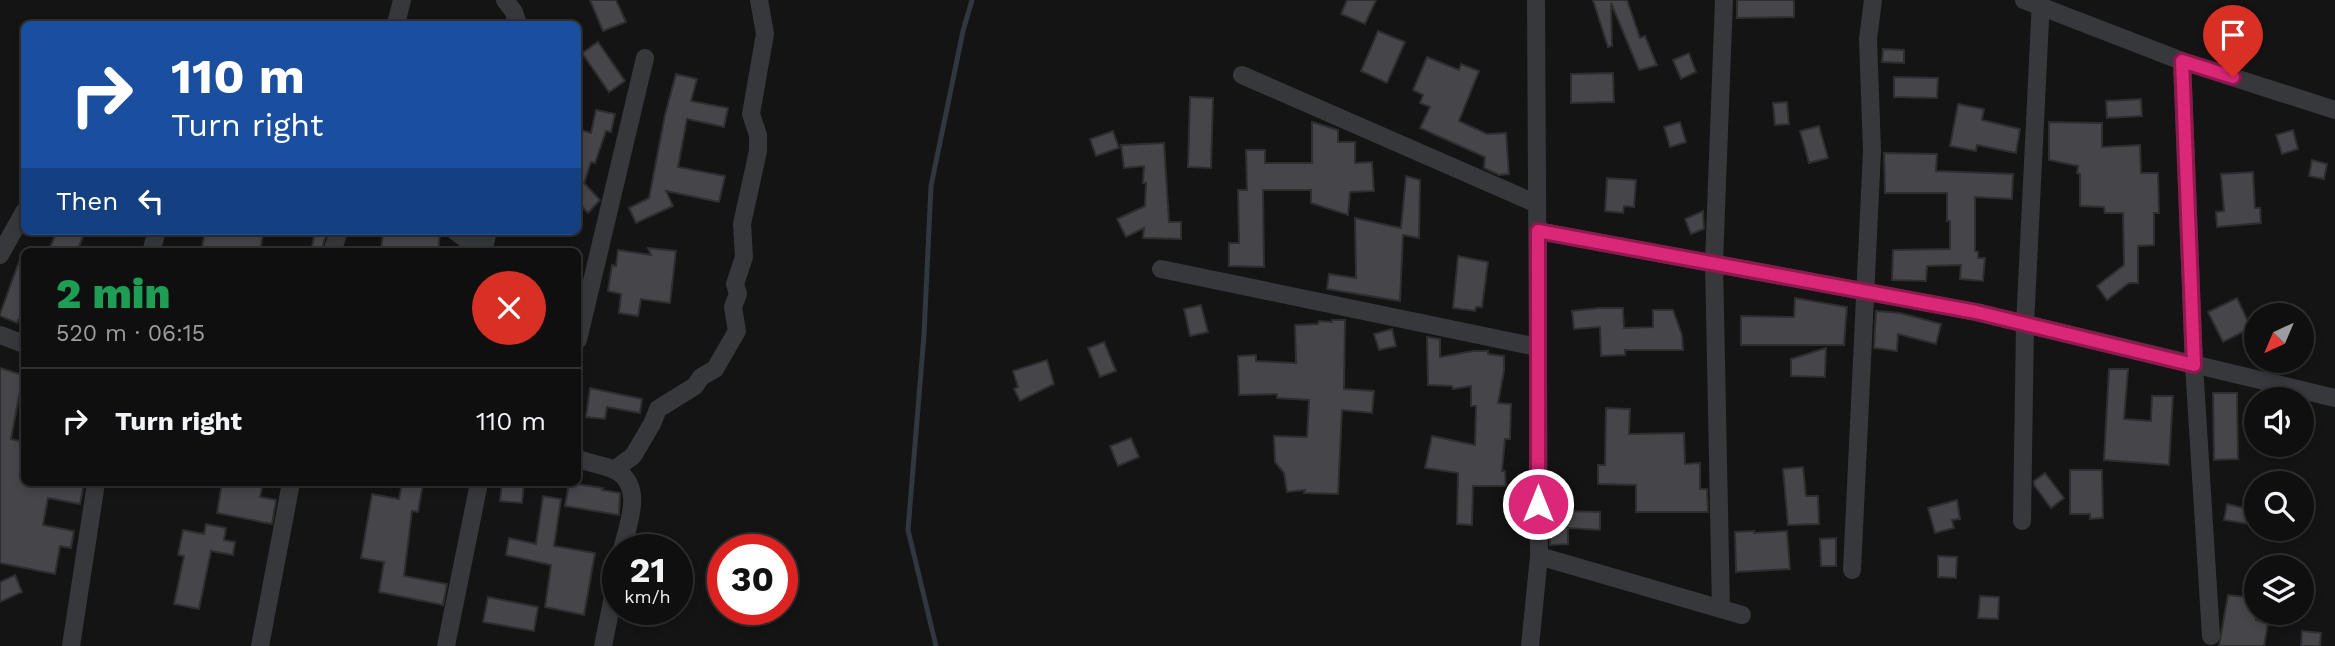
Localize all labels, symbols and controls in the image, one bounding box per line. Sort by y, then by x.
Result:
pin [2203,5,2263,77]
icon: arrive [2214,16,2252,54]
text: 110 m [171,47,305,105]
icon: right [56,49,147,140]
text: Turn right [171,106,323,144]
icon: left [132,182,170,220]
text: Then [56,186,118,216]
text: 2 min [56,269,170,318]
button: close [472,271,546,345]
north arrow [2244,303,2314,373]
map controls [2244,303,2314,625]
text: 520 m · 06:15 [56,320,205,347]
button: sound [2244,387,2314,457]
icon: right [56,402,94,440]
text: Turn right [115,406,242,436]
text: 110 m [476,406,546,436]
position arrow [1501,467,1575,541]
button: search [2244,471,2314,541]
speed limit sign: 30 [707,534,798,625]
text: 21 [630,549,665,591]
button: layers [2244,555,2314,625]
text: km/h [624,586,671,607]

